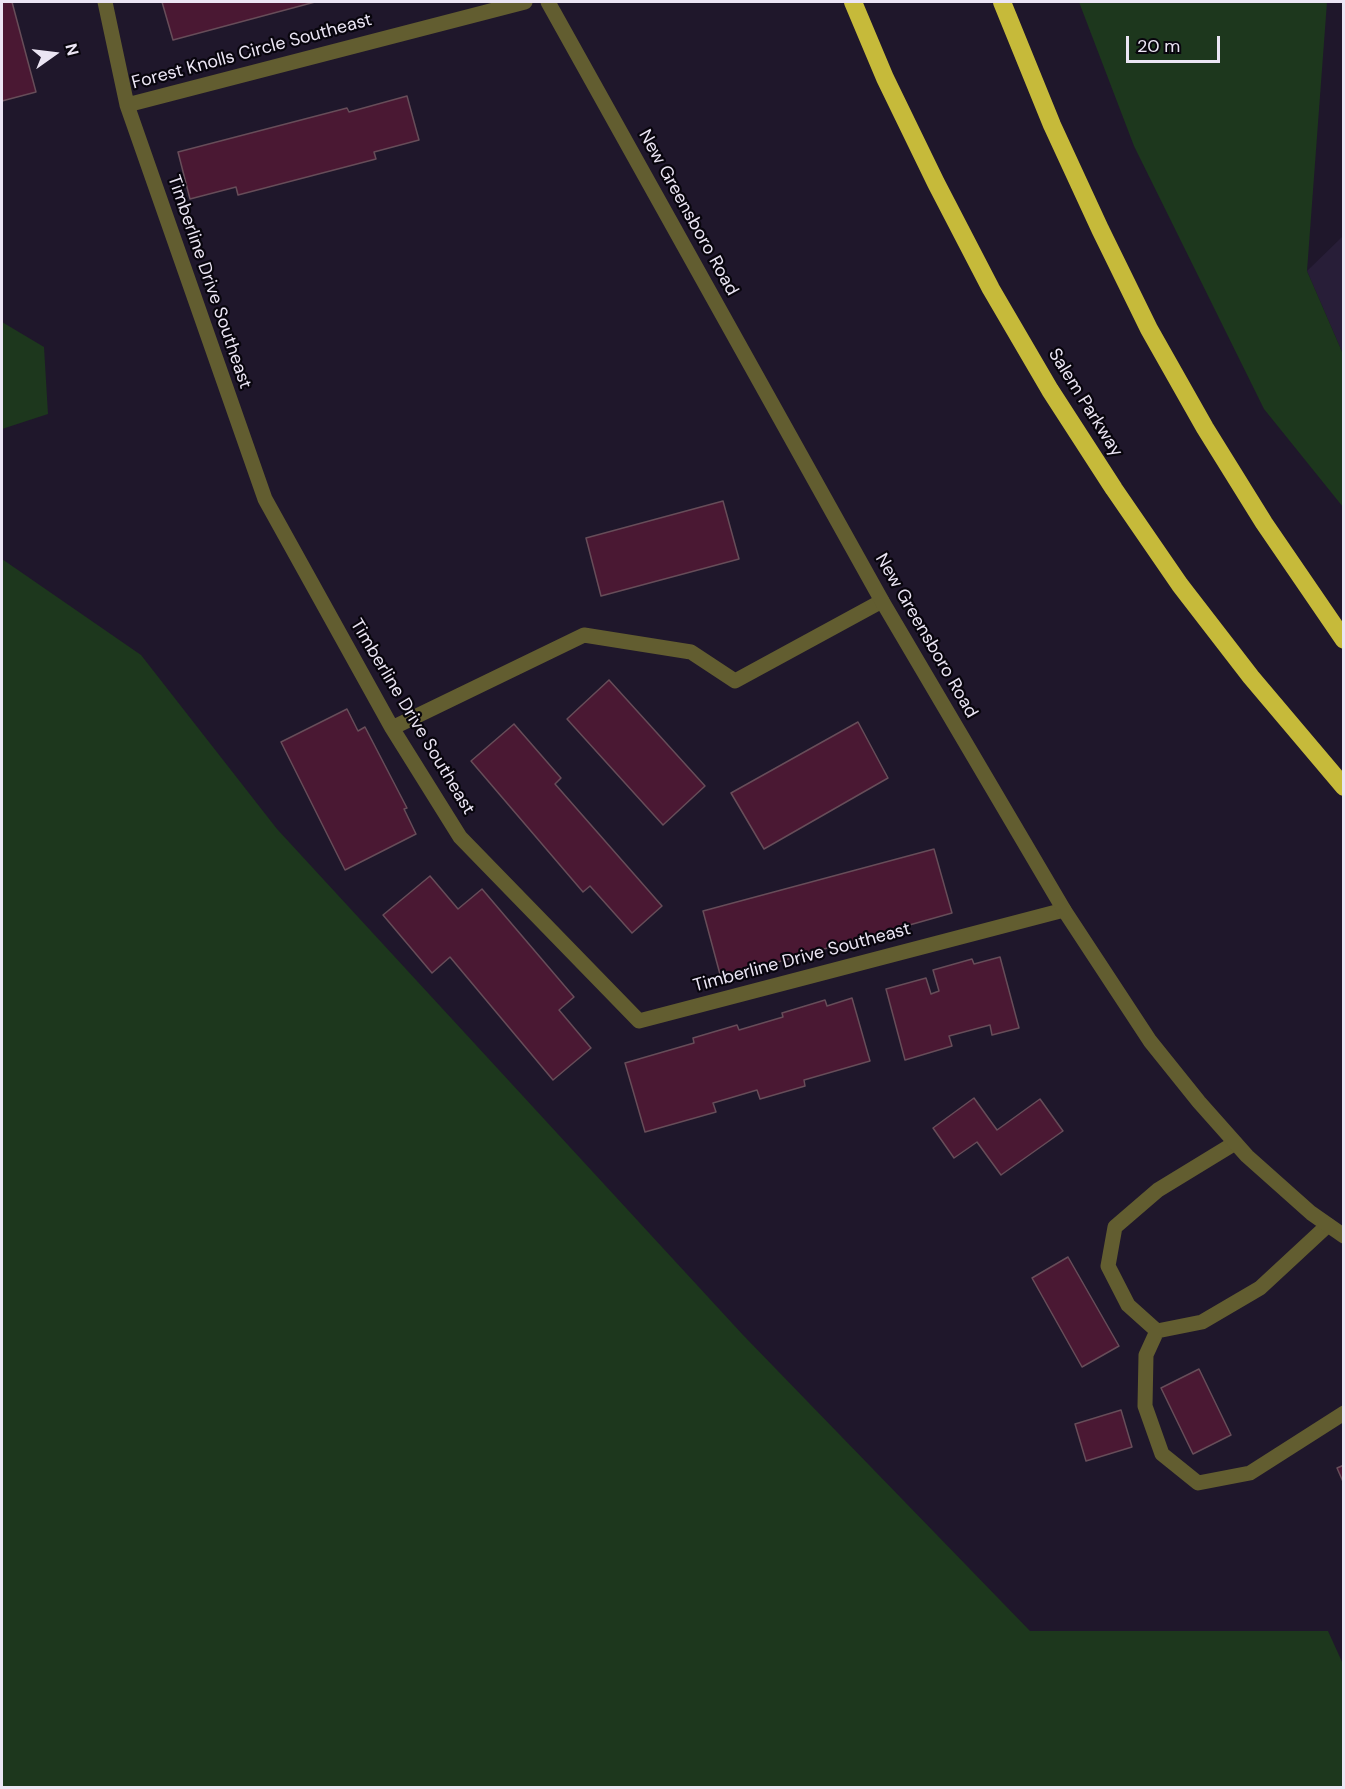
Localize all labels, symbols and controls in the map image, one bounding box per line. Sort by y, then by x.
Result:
street label: Forest Knolls Circle Southeast [130,10,374,94]
north arrow [24,24,84,84]
scale bar [1129,24,1224,62]
text: 20 m [1137,34,1180,58]
text: N [60,41,84,58]
street label: New Greensboro Road [633,126,743,300]
street label: Timberline Drive Southeast [162,172,256,392]
street label: Salem Parkway [1043,345,1127,461]
street label: New Greensboro Road [870,550,982,722]
street label: Timberline Drive Southeast [345,615,479,819]
street label: Timberline Drive Southeast [691,919,913,997]

